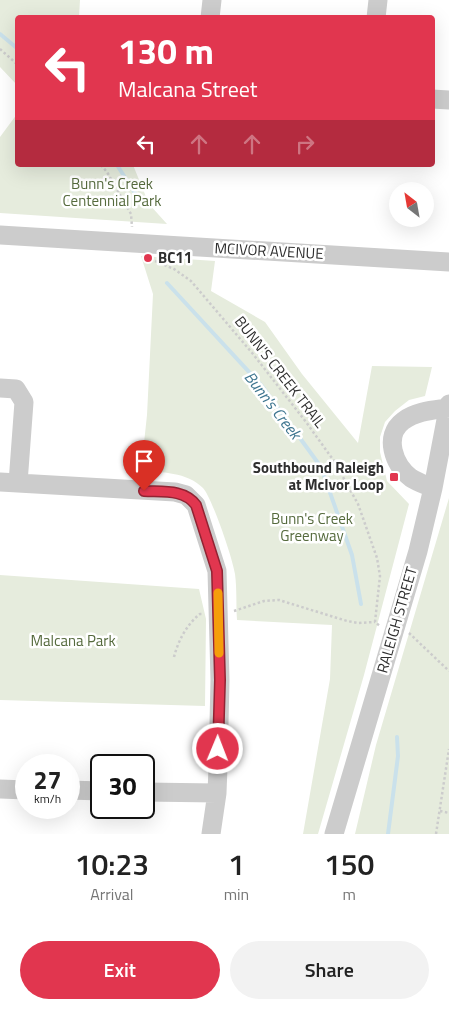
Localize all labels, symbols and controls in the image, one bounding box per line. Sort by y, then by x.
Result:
text: 130 m [118,24,214,78]
icon: left [35,35,100,100]
text: Malcana Street [118,72,258,106]
icon: left [132,130,160,158]
icon: ahead [185,130,213,158]
icon: ahead [238,130,266,158]
icon: right [291,130,319,158]
park label: Bunn's Creek Centennial Park [63,172,161,212]
north arrow [389,182,434,228]
map controls [389,182,434,227]
street label: MCIVOR AVENUE [214,236,324,265]
place label: BC11 [158,246,192,269]
marker: BC11 [142,252,154,264]
street label: BUNN'S CREEK TRAIL [229,311,331,433]
water label: Bunn's Creek [239,366,308,446]
pin [123,440,165,491]
icon: arrive [130,447,158,475]
place label: Southbound Raleigh at McIvor Loop [253,456,384,496]
marker: Southbound Raleigh at McIvor Loop [388,471,400,483]
park label: Bunn's Creek Greenway [271,507,353,547]
street label: RALEIGH STREET [370,564,423,676]
park label: Malcana Park [30,629,116,652]
position arrow [191,722,243,774]
speed limit sign: 30 [90,754,155,819]
text: 27 [33,761,62,799]
text: km/h [34,789,61,808]
text: 10:23 [75,841,149,887]
text: 1 [228,841,245,887]
text: 150 [324,841,374,887]
text: Arrival [90,882,134,906]
text: min [224,882,249,906]
text: m [342,882,356,906]
button: Exit [20,941,220,999]
button: Share [230,941,429,999]

